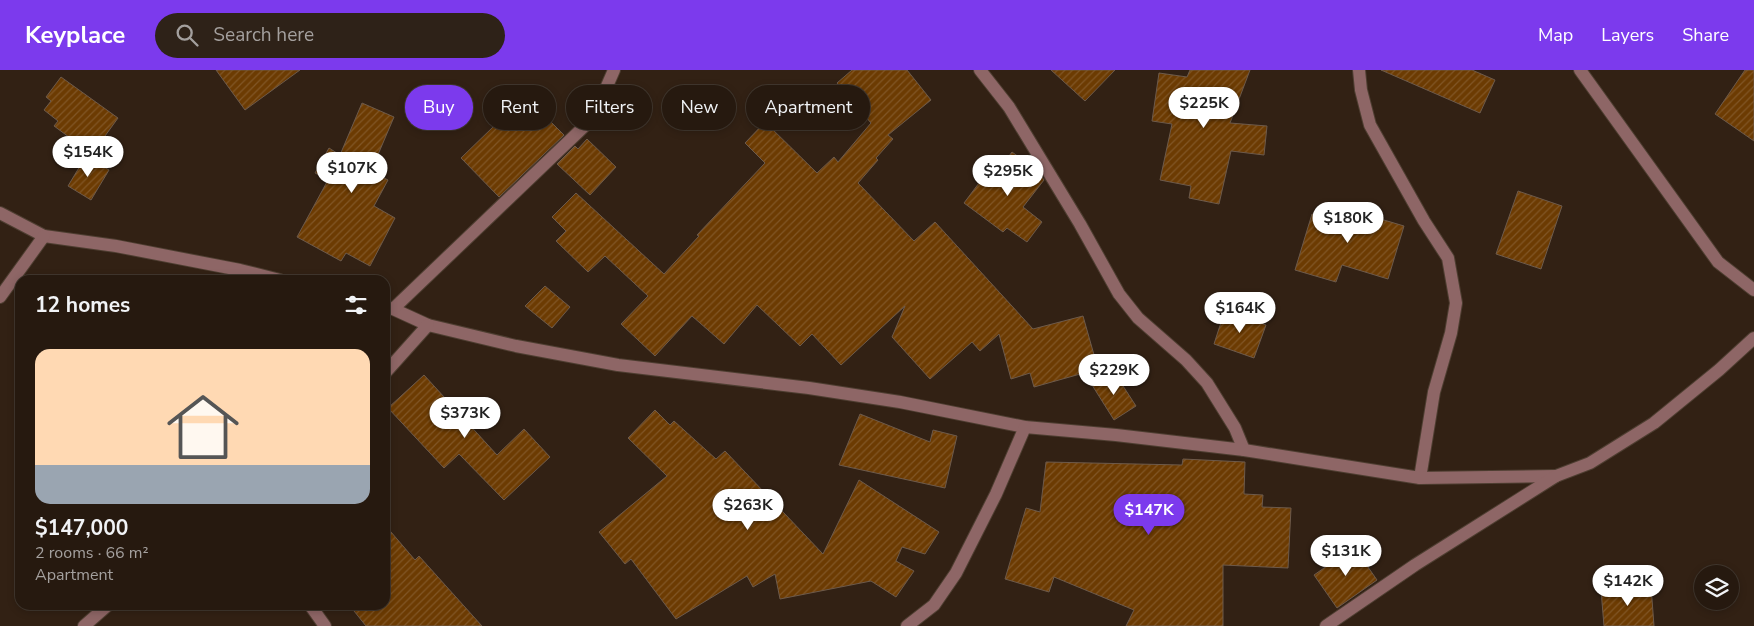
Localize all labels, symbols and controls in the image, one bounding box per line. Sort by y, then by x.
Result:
search box [155,13,505,58]
text: Keyplace [25,19,125,51]
icon: search [173,21,201,49]
text: Search here [213,22,314,48]
text: Map [1538,23,1573,47]
text: Layers [1601,23,1654,47]
text: Share [1682,23,1729,47]
chip: Buy [405,85,473,130]
chip: Rent [483,85,556,130]
chip: Filters [566,85,652,130]
chip: New [662,85,736,130]
chip: Apartment [746,85,870,130]
pin: $225K [1169,87,1239,129]
text: $225K [1179,92,1229,114]
pin: $154K [53,136,123,178]
text: $154K [63,141,113,163]
pin: $107K [317,152,387,194]
pin: $295K [973,154,1043,197]
text: $107K [327,157,377,179]
text: $295K [983,160,1033,182]
pin: $180K [1313,202,1383,244]
text: $180K [1323,207,1373,229]
text: 12 homes [35,291,130,319]
icon: filters [342,291,370,319]
pin: $164K [1205,292,1275,334]
text: $164K [1215,297,1265,319]
pin: $229K [1079,354,1149,396]
text: $229K [1089,359,1139,381]
icon: home [158,382,248,472]
pin: $373K [430,396,500,439]
text: $373K [440,402,490,424]
pin: $263K [713,488,783,531]
text: $263K [723,494,773,516]
pin: $147K [1114,494,1184,536]
text: $147K [1124,499,1174,521]
text: $147,000 [35,514,128,542]
pin: $131K [1311,534,1381,577]
text: $131K [1321,540,1371,562]
text: 2 rooms · 66 m² [35,542,148,564]
text: Apartment [35,564,113,586]
pin: $142K [1593,564,1663,607]
map controls [1694,565,1739,610]
button: layers [1694,565,1739,610]
text: $142K [1603,570,1653,592]

